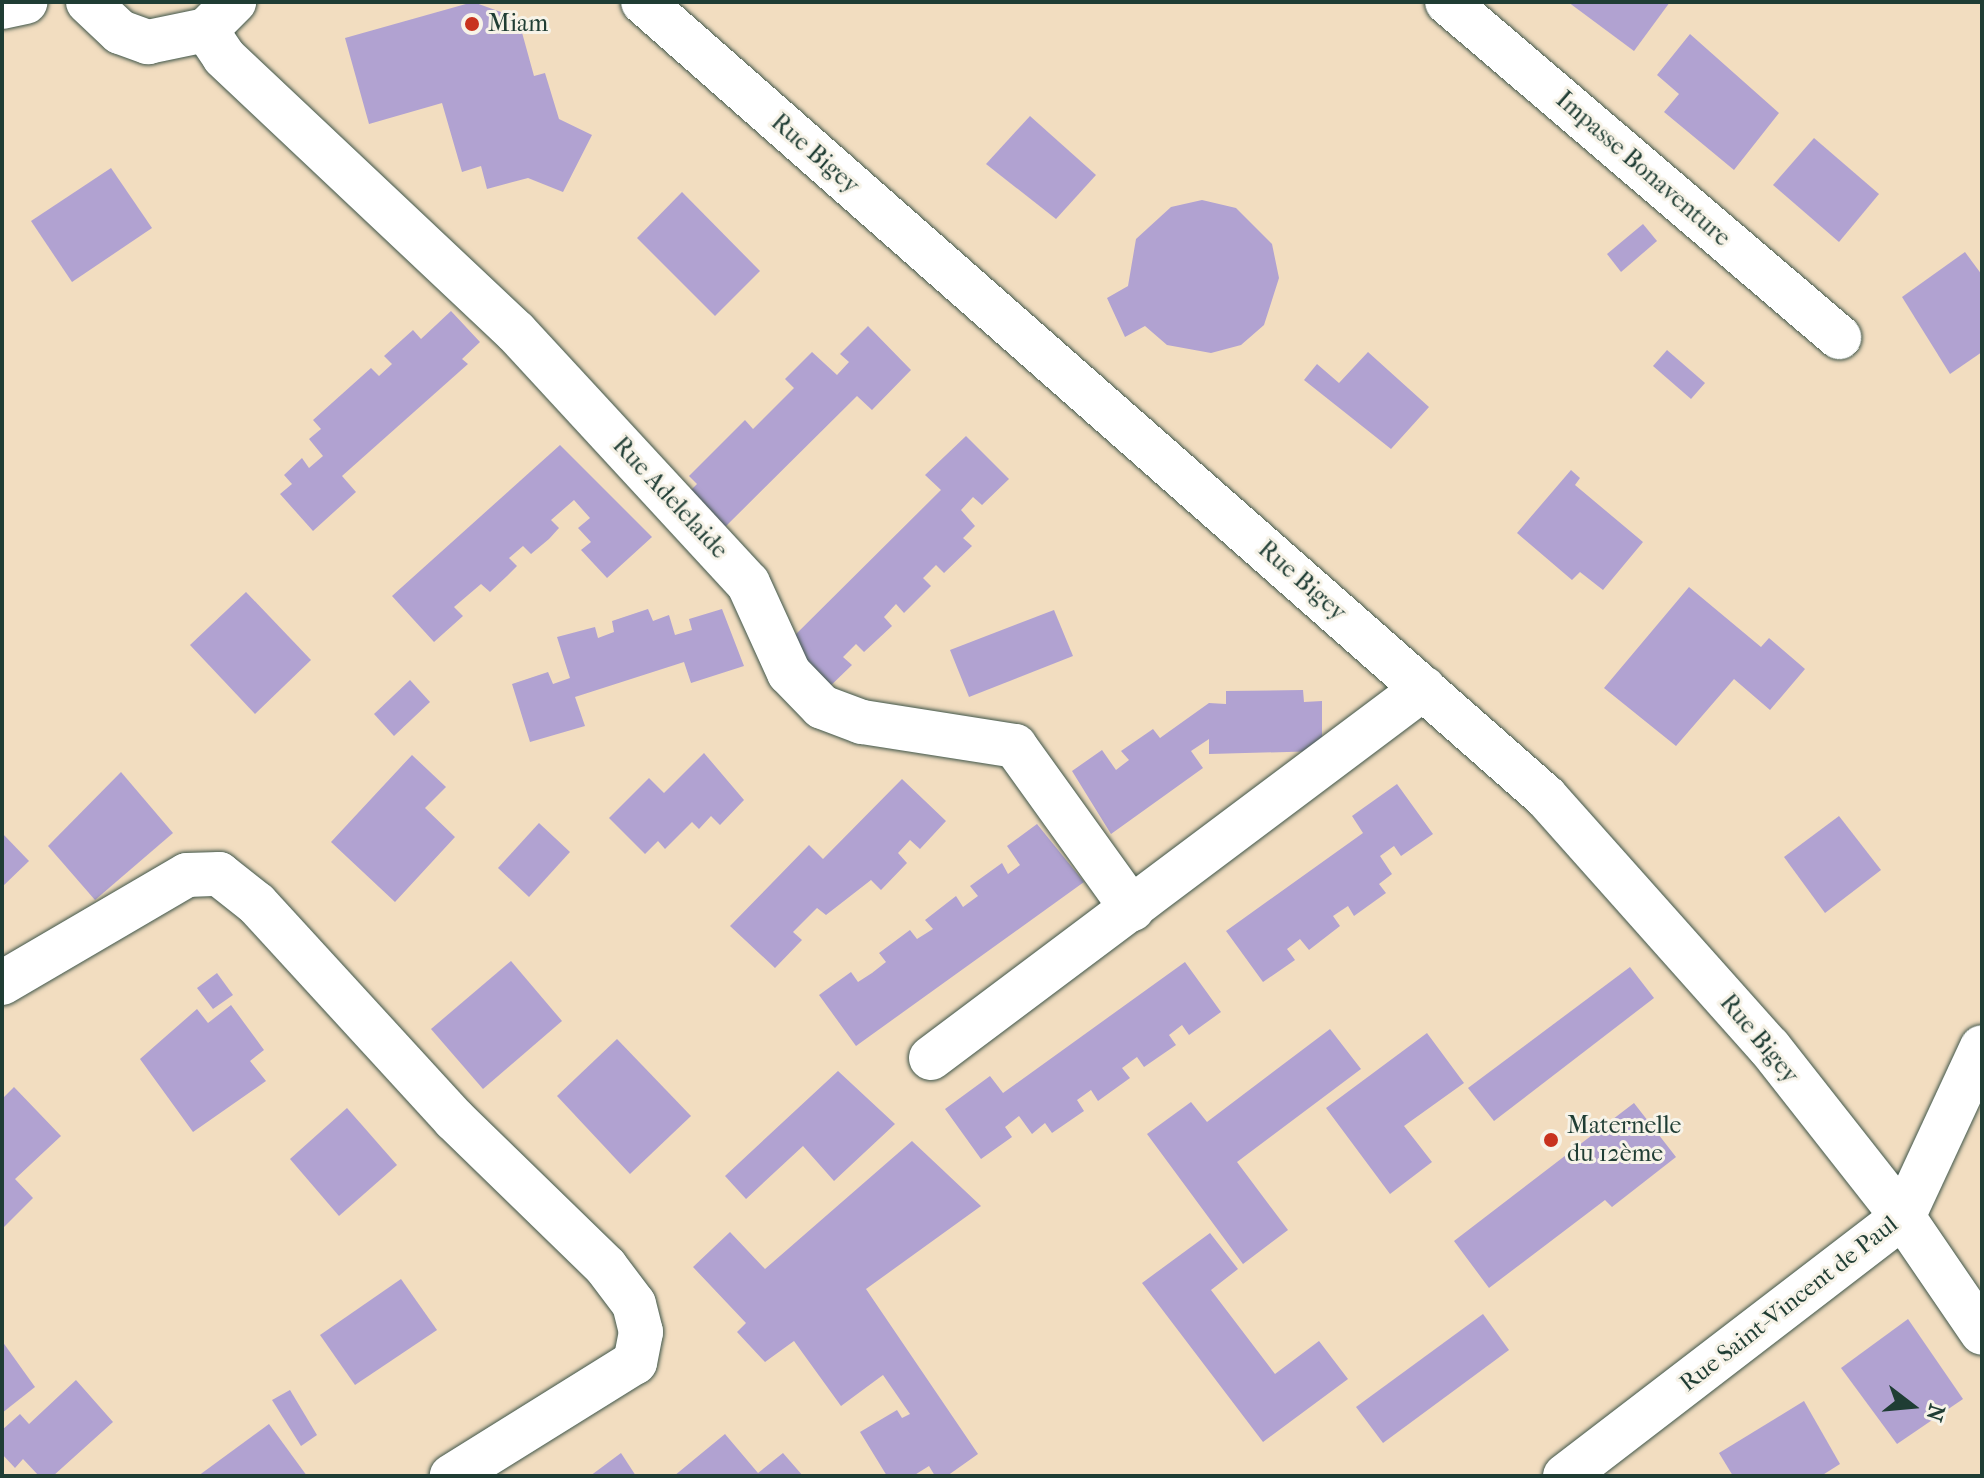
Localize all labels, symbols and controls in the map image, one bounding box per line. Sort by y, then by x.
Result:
place label: Miam [488,10,548,38]
marker: Miam [463,15,481,33]
street label: Impasse Bonaventure [1550,85,1736,253]
street label: Rue Bigey [765,108,865,200]
street label: Rue Adelelaide [606,431,734,565]
street label: Rue Bigey [1252,535,1352,627]
street label: Rue Bigey [1714,989,1804,1089]
place label: Maternelle du 12ème [1567,1112,1681,1168]
marker: Maternelle du 12ème [1542,1131,1560,1149]
street label: Rue Saint-Vincent de Paul [1674,1210,1904,1398]
north arrow [1872,1366,1952,1446]
text: N [1920,1401,1950,1424]

